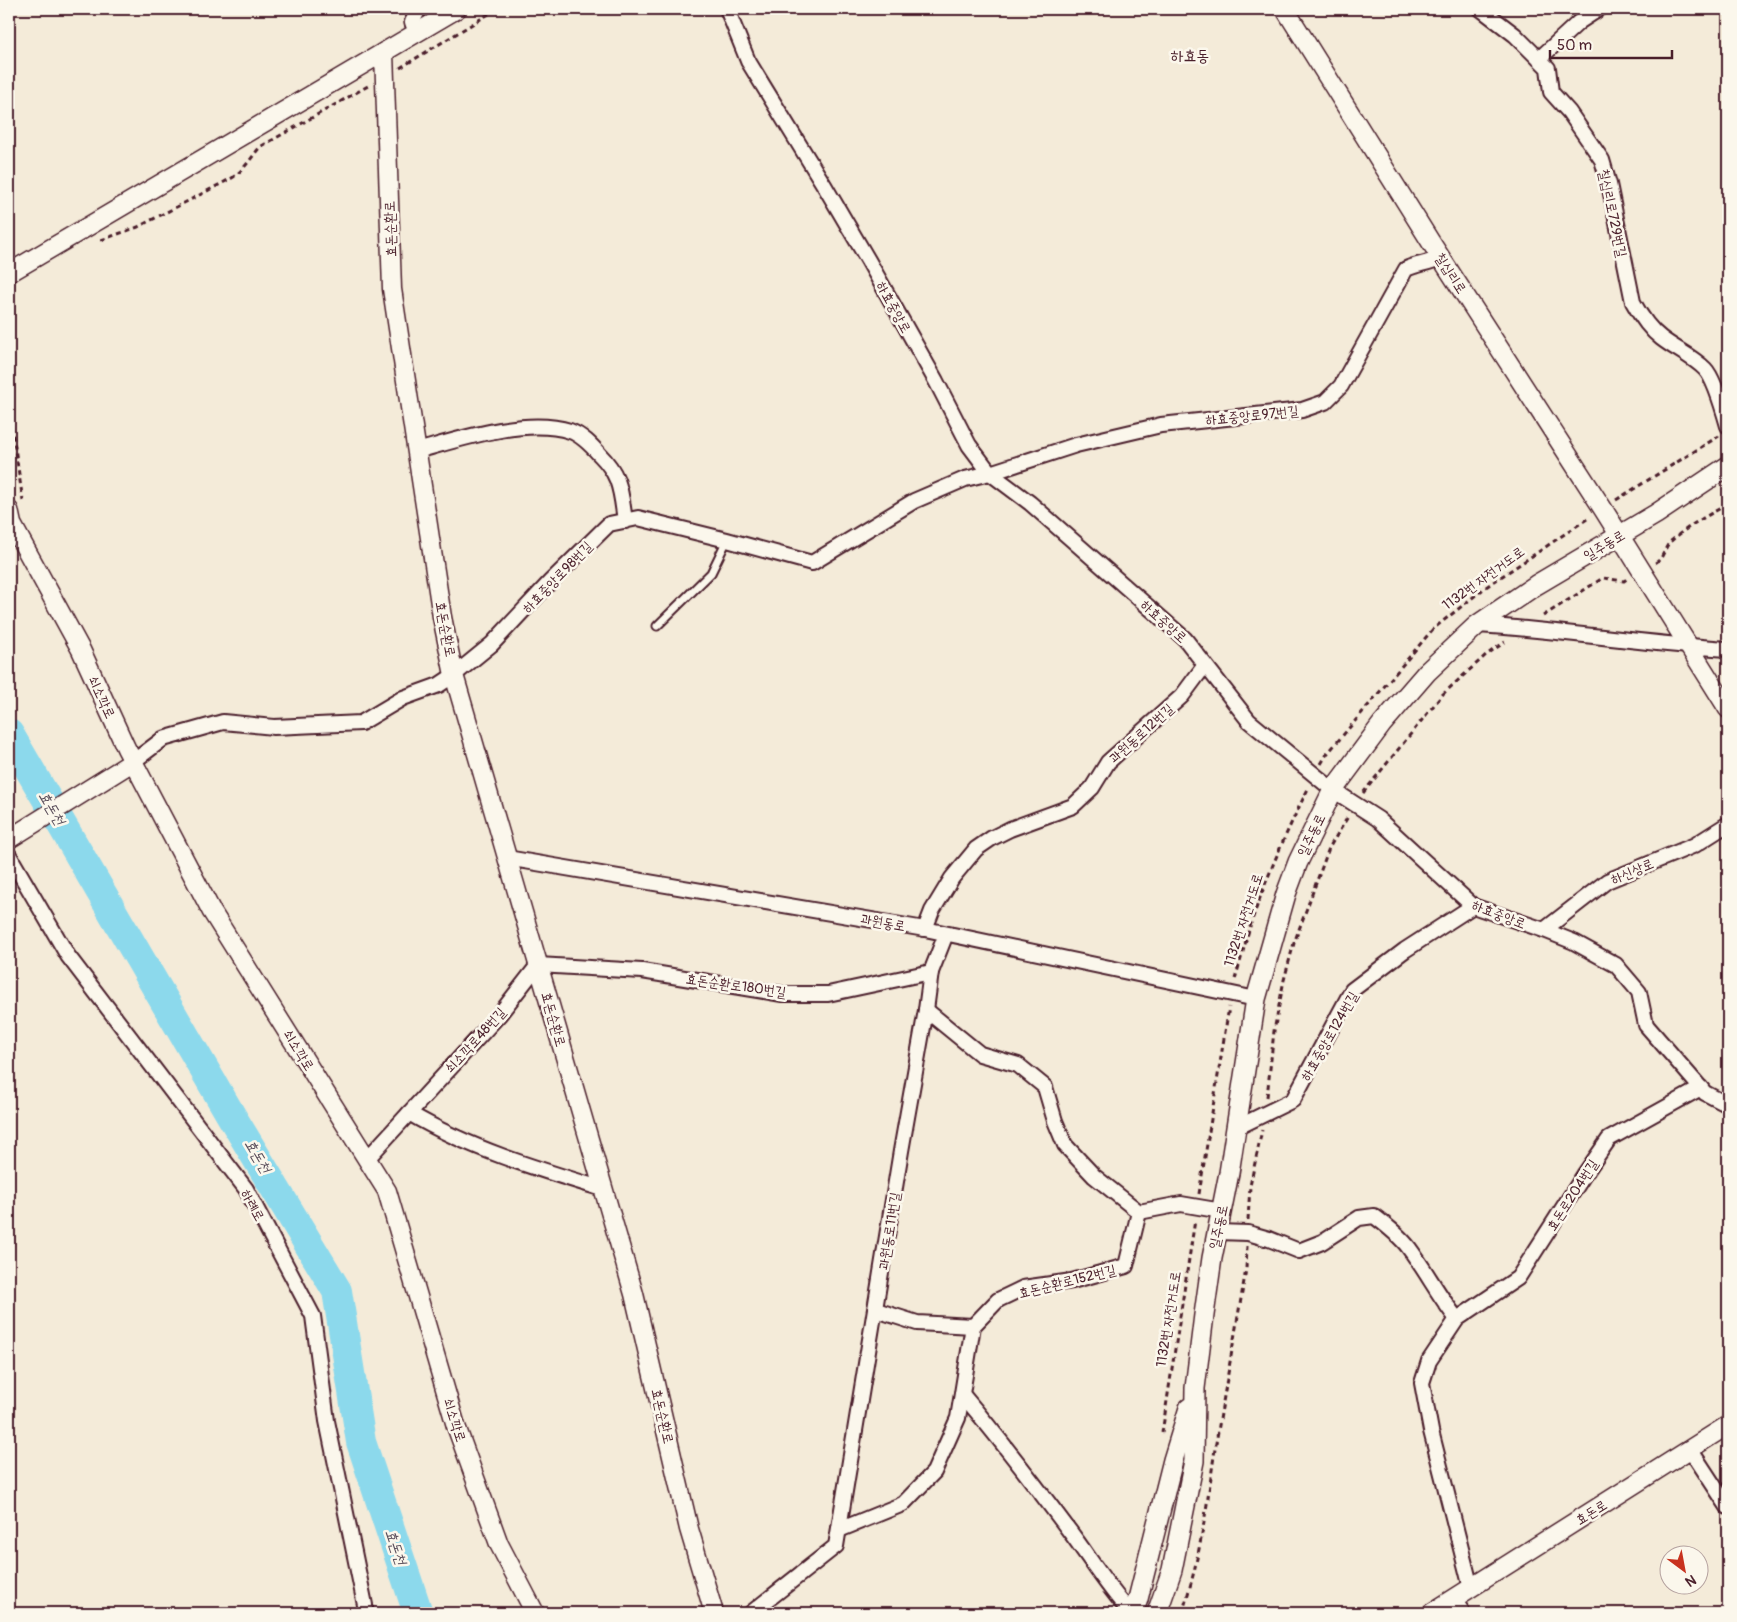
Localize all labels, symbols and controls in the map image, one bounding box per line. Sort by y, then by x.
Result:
scale bar [1550,28,1672,60]
text: 50 m [1557,36,1592,55]
district label: 하효동 [1171,46,1209,66]
street label: 칠십리로729번길 [1595,167,1630,260]
street label: 효돈순환로 [381,201,400,257]
street label: 칠십리로 [1431,250,1470,297]
street label: 하효중앙로 [872,278,915,336]
street label: 하효중앙로97번길 [1205,402,1300,429]
street label: 일주동로 [1581,527,1628,564]
street label: 하효중앙로98번길 [519,537,596,617]
street label: 1132번 자전거도로 [1439,543,1528,614]
street label: 하효중앙로 [1137,596,1190,647]
street label: 효돈순환로 [432,600,459,658]
street label: 쇠소깍로 [84,673,119,721]
street label: 과원동로12번길 [1106,700,1178,767]
water label: 효돈천 [34,788,70,830]
street label: 일주동로 [1294,811,1329,859]
street label: 하신상로 [1608,855,1656,888]
street label: 1132번 자전거도로 [1220,871,1267,969]
street label: 하효중앙로 [1469,896,1528,932]
street label: 과원동로 [859,910,907,935]
street label: 효돈순환로180번길 [685,970,788,1001]
street label: 하효중앙로124번길 [1297,988,1362,1084]
street label: 효돈순환로 [538,990,569,1049]
street label: 쇠소깍로48번길 [441,1003,510,1077]
street label: 쇠소깍로 [279,1027,318,1074]
water label: 효돈천 [240,1136,276,1178]
street label: 효돈로204번길 [1543,1156,1602,1234]
street label: 하례로 [237,1186,268,1224]
street label: 과원동로11번길 [875,1190,904,1271]
street label: 일주동로 [1205,1203,1231,1251]
street label: 효돈순환로152번길 [1017,1261,1118,1302]
street label: 1132번 자전거도로 [1152,1270,1184,1368]
street label: 효돈순환로 [648,1387,677,1445]
street label: 쇠소깍로 [439,1396,470,1444]
street label: 효돈로 [1572,1496,1610,1529]
water label: 효돈천 [381,1527,411,1569]
north arrow [1660,1544,1710,1594]
text: N [1682,1571,1699,1590]

